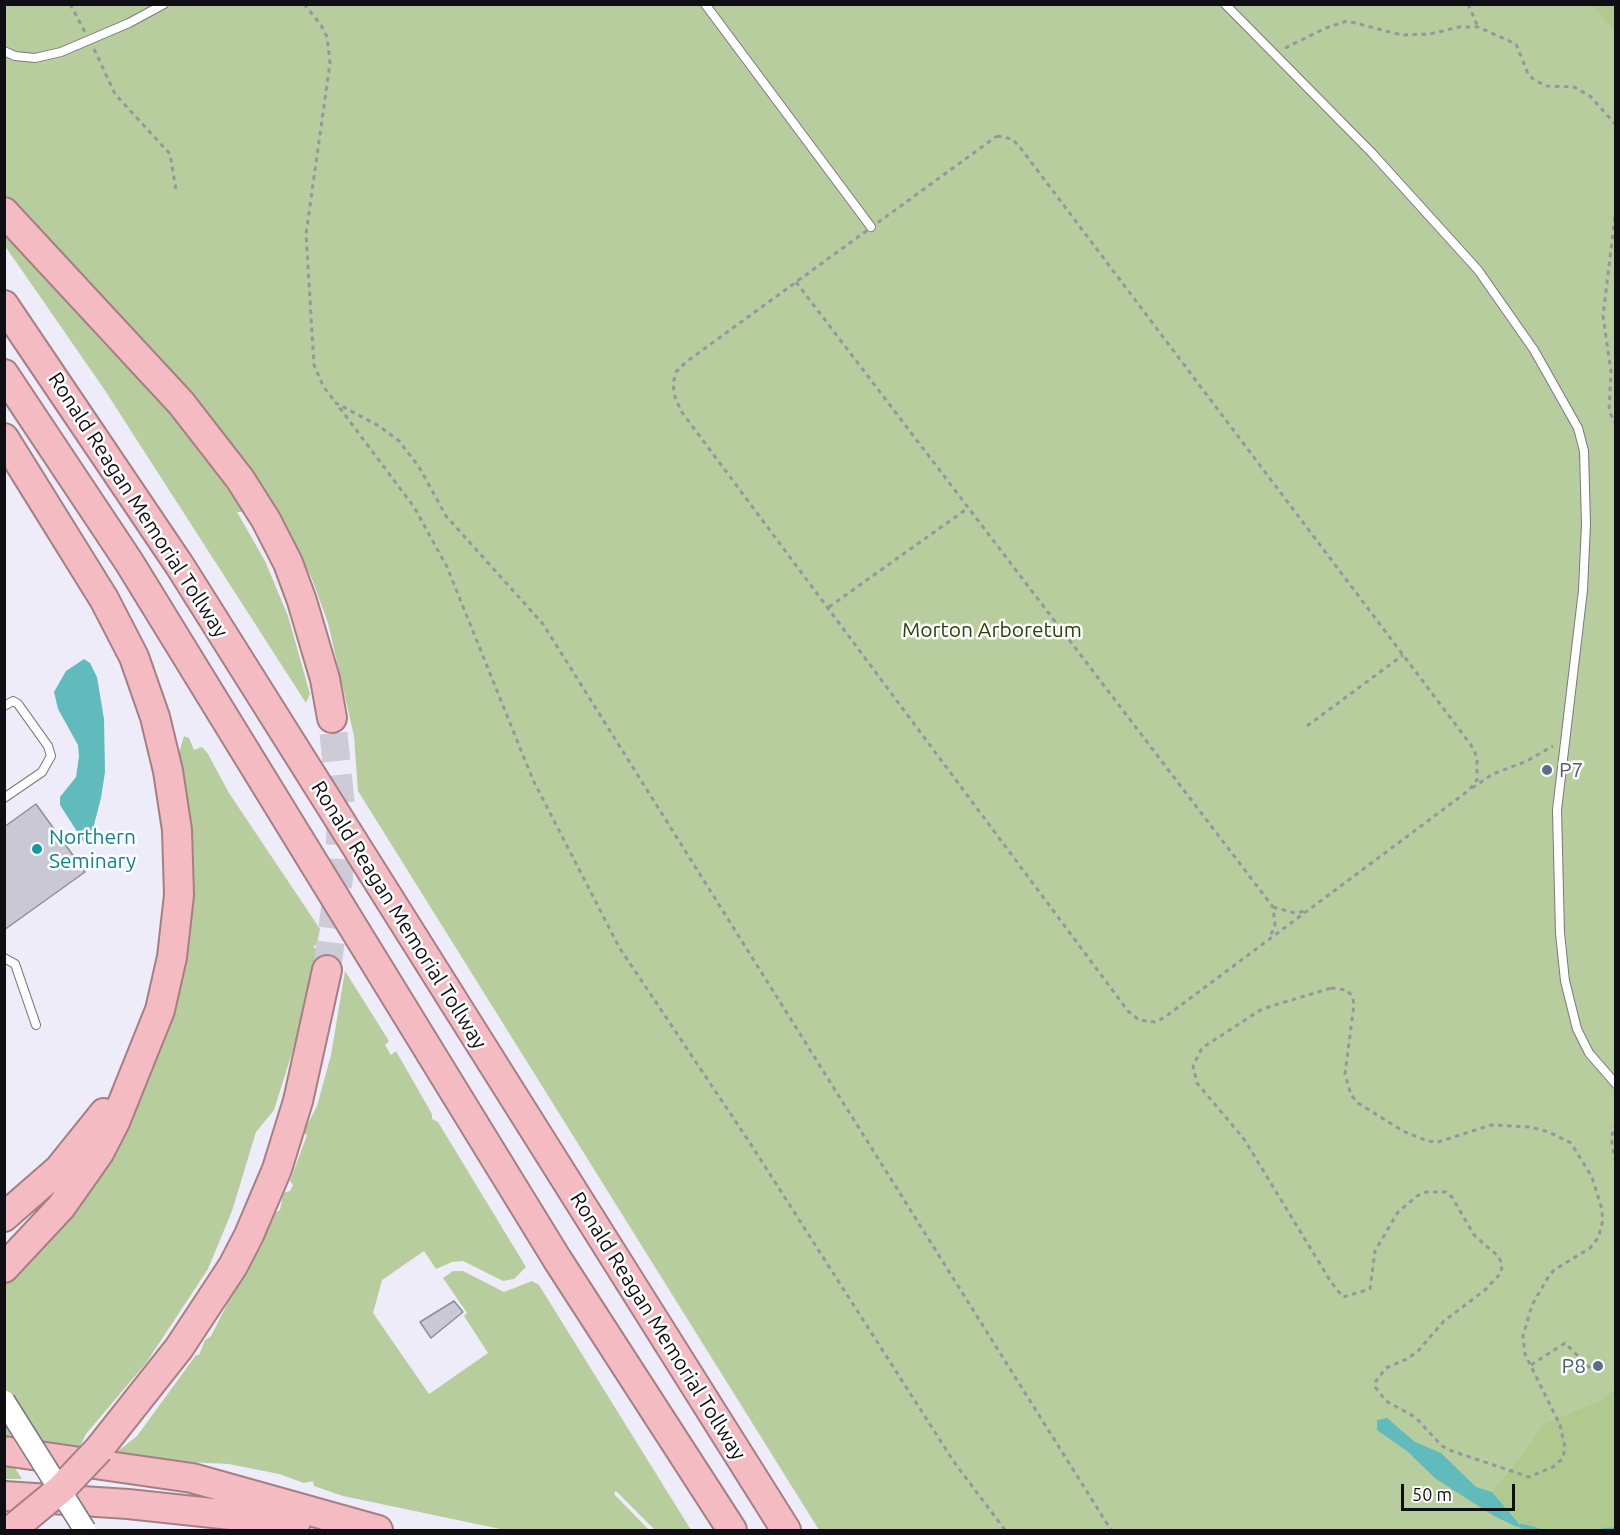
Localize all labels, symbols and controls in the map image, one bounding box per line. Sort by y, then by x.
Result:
street label: Ronald Reagan Memorial Tollway [43,368,233,642]
park label: Morton Arboretum [902,617,1082,643]
place label: P7 [1559,757,1583,783]
marker: P7 [1540,763,1554,777]
street label: Ronald Reagan Memorial Tollway [306,776,492,1054]
place label: Northern Seminary [49,824,136,874]
marker: Northern Seminary [30,842,44,856]
street label: Ronald Reagan Memorial Tollway [565,1187,751,1465]
place label: P8 [1562,1353,1586,1379]
marker: P8 [1591,1359,1605,1373]
scale bar [1404,1472,1518,1510]
text: 50 m [1412,1484,1452,1504]

